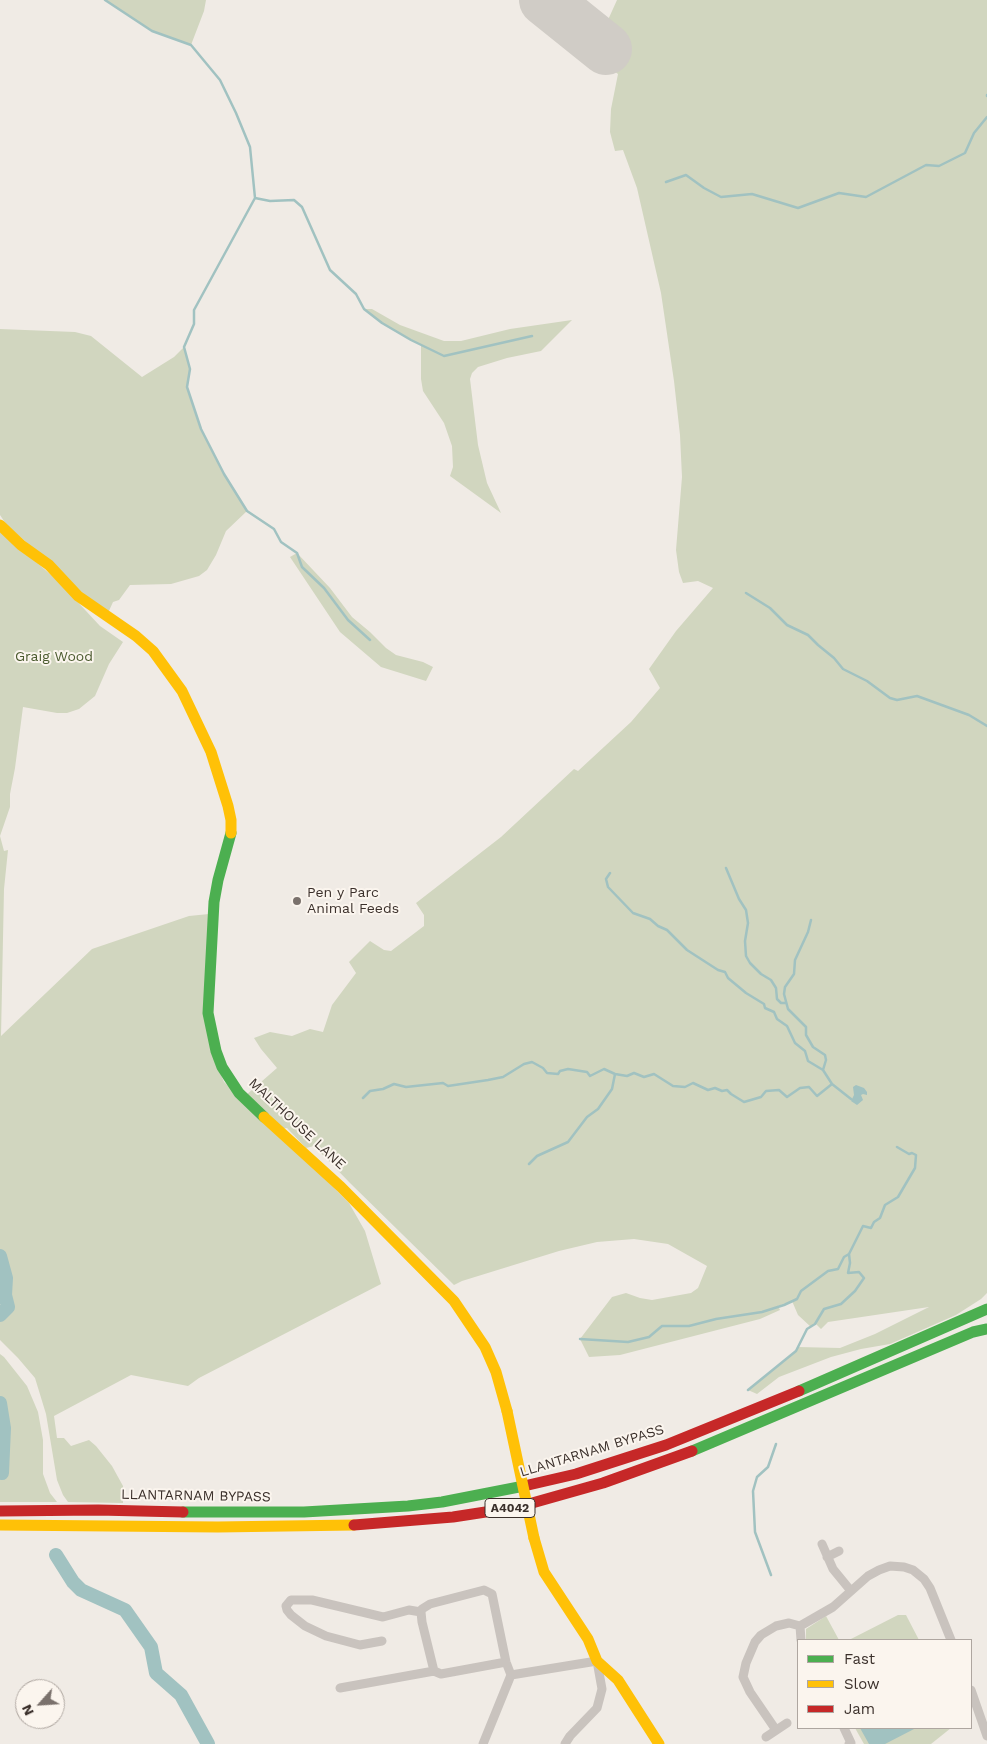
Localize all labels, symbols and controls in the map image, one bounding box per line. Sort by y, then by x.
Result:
park label: Graig Wood [15,649,93,665]
place label: Pen y Parc Animal Feeds [307,885,399,918]
marker: Pen y Parc Animal Feeds [291,895,303,907]
street label: MALTHOUSE LANE [245,1075,349,1173]
street label: LLANTARNAM BYPASS [518,1421,666,1481]
street label: LLANTARNAM BYPASS [121,1486,271,1506]
road number: A4042 [485,1499,535,1518]
legend [797,1639,972,1729]
text: Fast [844,1650,875,1668]
text: Slow [844,1675,880,1693]
north arrow [15,1679,65,1729]
text: Jam [844,1700,875,1718]
text: N [18,1702,37,1718]

